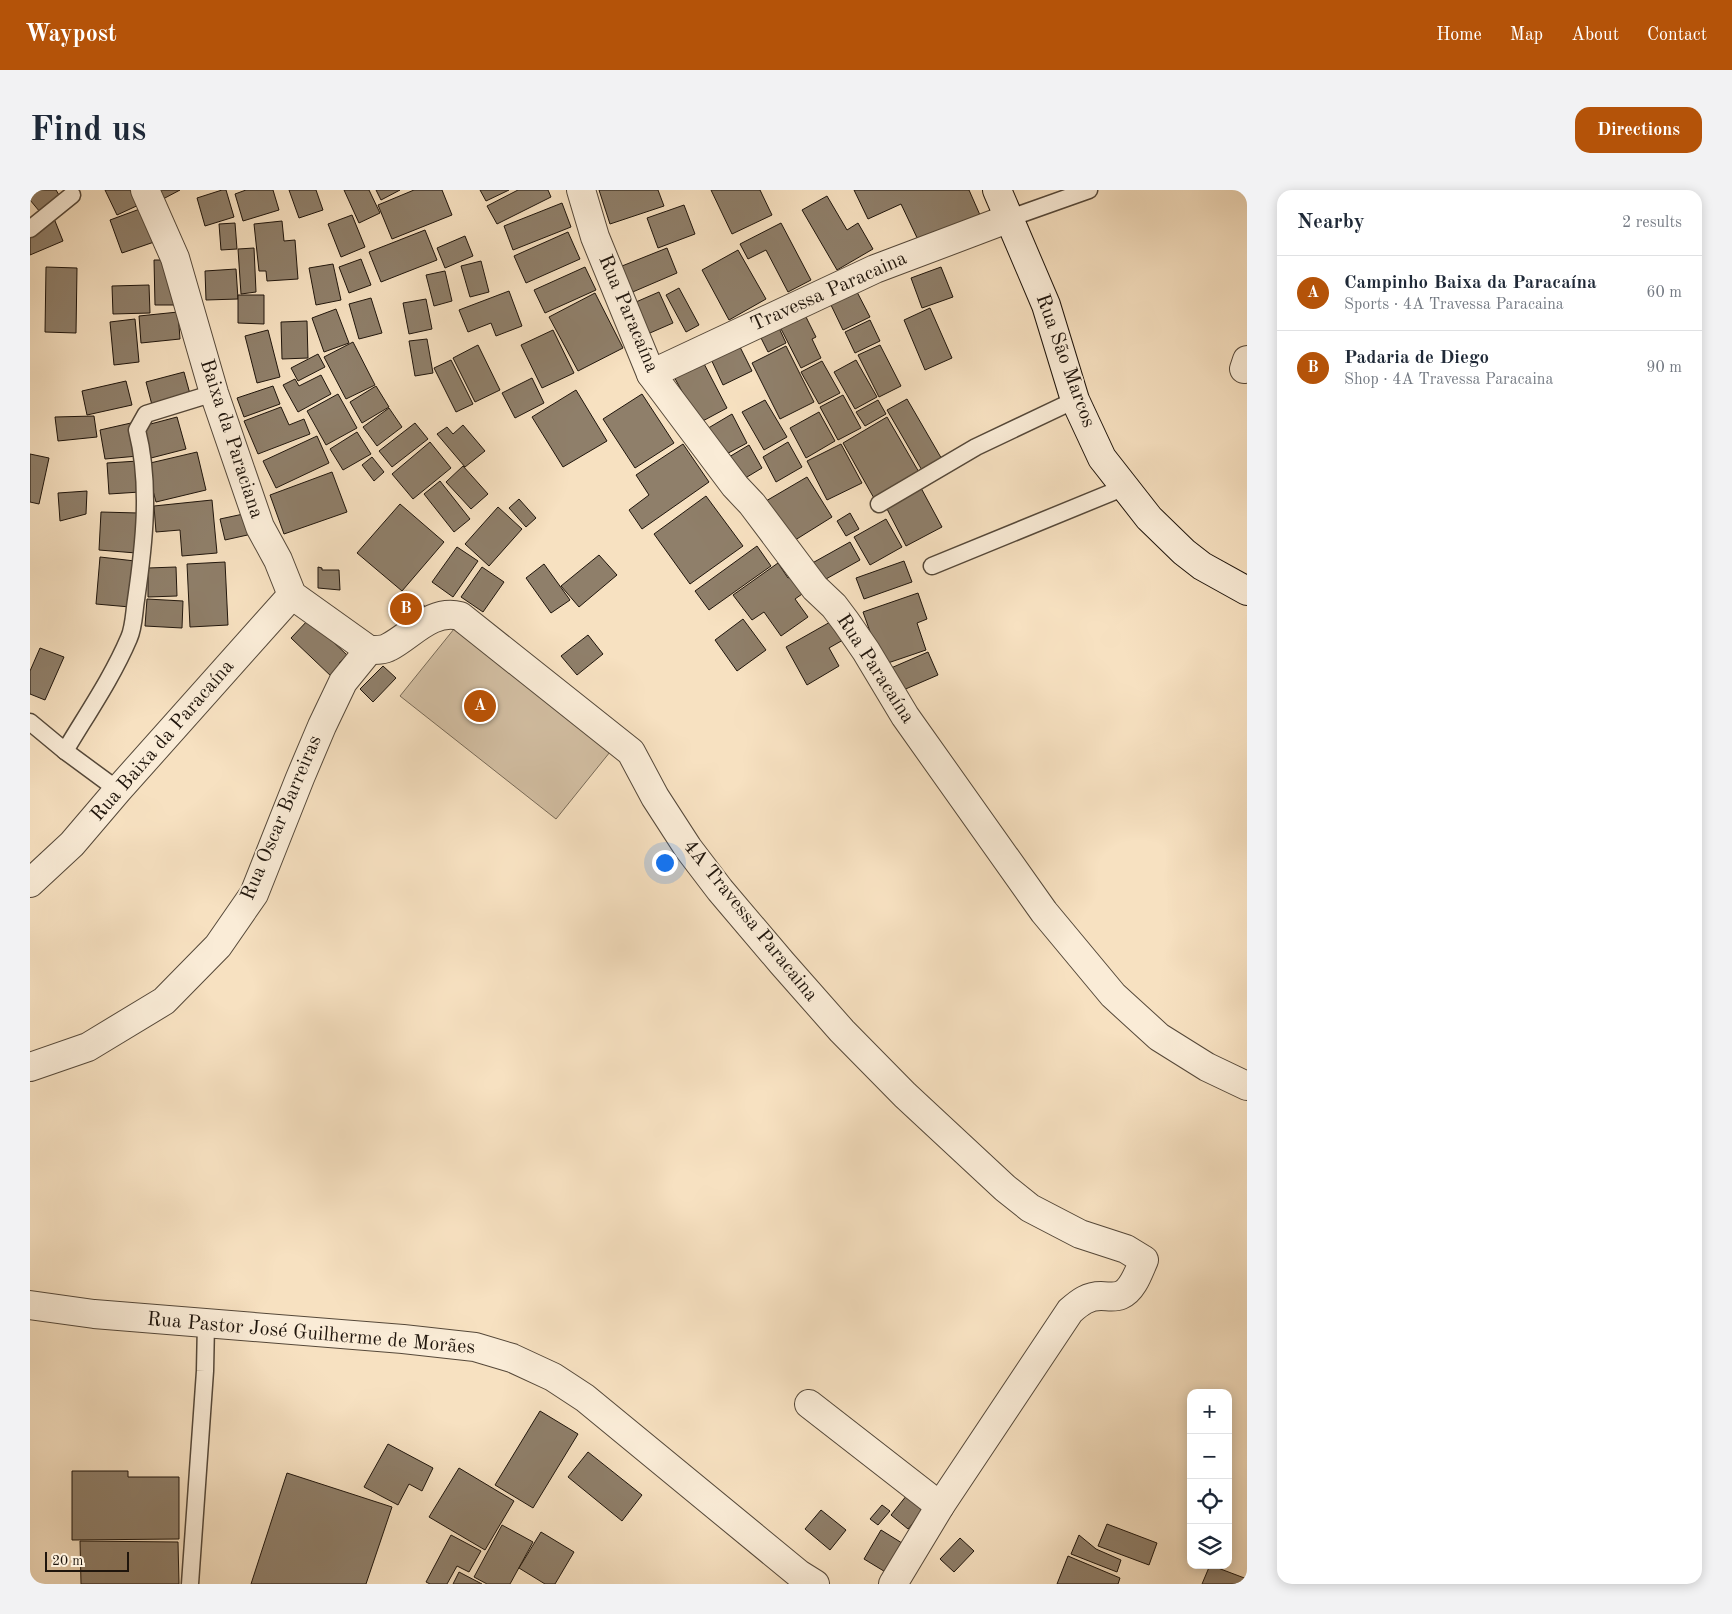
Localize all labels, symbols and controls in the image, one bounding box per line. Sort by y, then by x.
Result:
text: Waypost [25,23,117,47]
text: Home [1436,26,1482,44]
text: Map [1510,26,1543,44]
text: About [1571,26,1619,44]
text: Contact [1647,26,1707,44]
button: Directions [1575,107,1702,153]
text: Find us [30,113,146,148]
text: Nearby [1297,212,1365,233]
text: 2 results [1622,215,1682,231]
street label: Travessa Paracaina [748,248,910,335]
street label: Rua Paracaína [594,252,662,376]
text: Campinho Baixa da Paracaína [1344,274,1597,293]
text: A [1307,285,1319,301]
text: 60 m [1646,285,1682,301]
street label: Rua São Marcos [1032,292,1098,430]
text: Sports · 4A Travessa Paracaina [1344,297,1564,313]
text: Padaria de Diego [1344,349,1489,368]
street label: Baixa da Paraciana [196,357,266,521]
text: B [1307,360,1319,376]
text: 90 m [1646,360,1682,376]
text: Shop · 4A Travessa Paracaina [1344,372,1553,388]
pin: B [390,590,422,628]
street label: Rua Paracaína [832,611,918,727]
street label: Rua Baixa da Paracaína [88,656,238,826]
pin: A [464,687,496,725]
street label: Rua Oscar Barreiras [238,733,326,903]
street label: 4A Travessa Paracaina [679,837,821,1006]
your location [652,850,678,876]
street label: Rua Pastor José Guilherme de Morães [146,1310,476,1358]
map controls [1187,1389,1232,1569]
button: + [1187,1389,1232,1434]
button: − [1187,1434,1232,1479]
button: locate [1187,1479,1232,1524]
button: layers [1187,1524,1232,1569]
scale bar [45,1549,129,1572]
text: 20 m [52,1554,83,1568]

